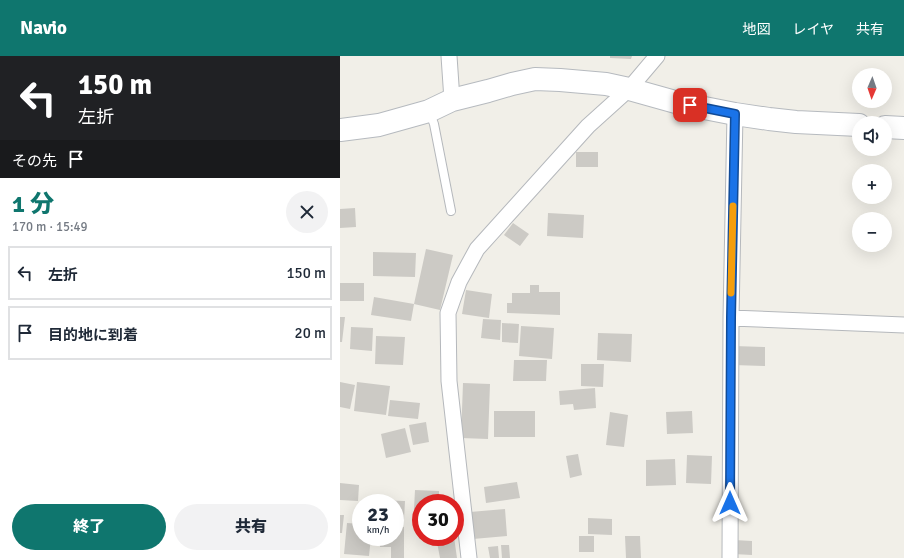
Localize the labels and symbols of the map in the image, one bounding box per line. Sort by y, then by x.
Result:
north arrow [852,68,892,108]
pin [673,88,707,122]
position arrow [709,482,751,524]
speed limit sign: 30 [412,494,464,546]

